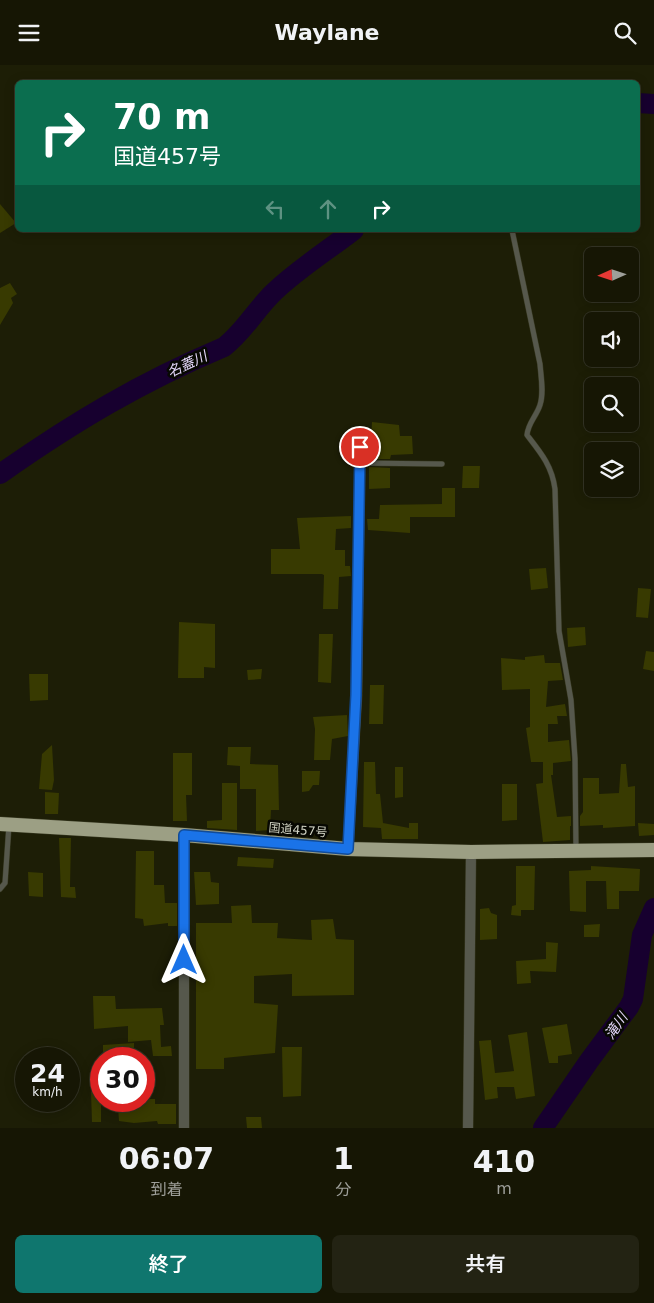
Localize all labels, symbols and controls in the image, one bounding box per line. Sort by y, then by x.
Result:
icon: menu [15,19,43,47]
icon: search [611,19,639,47]
text: Waylane [275,20,379,45]
text: 70 m [113,97,210,137]
icon: right [30,100,95,165]
text: 国道457号 [113,144,221,169]
icon: left [261,195,289,223]
icon: ahead [314,195,342,223]
icon: right [367,195,395,223]
north arrow [584,247,639,303]
map controls [584,247,639,497]
button: sound [584,312,639,367]
water label: 名蓋川 [165,347,211,380]
button: search [584,377,639,432]
pin [339,426,381,468]
icon: arrive [346,433,374,461]
button: layers [584,442,639,497]
street label: 国道457号 [268,820,328,840]
position arrow [157,933,209,985]
water label: 滝川 [601,1008,632,1042]
speed limit sign: 30 [90,1047,155,1112]
text: 24 [30,1059,65,1088]
text: km/h [32,1085,63,1099]
text: 06:07 [119,1141,214,1176]
text: 1 [333,1141,354,1176]
text: 410 [473,1144,535,1179]
text: m [496,1179,512,1198]
text: 到着 [150,1180,183,1199]
text: 分 [335,1180,351,1199]
button: 終了 [15,1235,322,1293]
button: 共有 [332,1235,639,1293]

